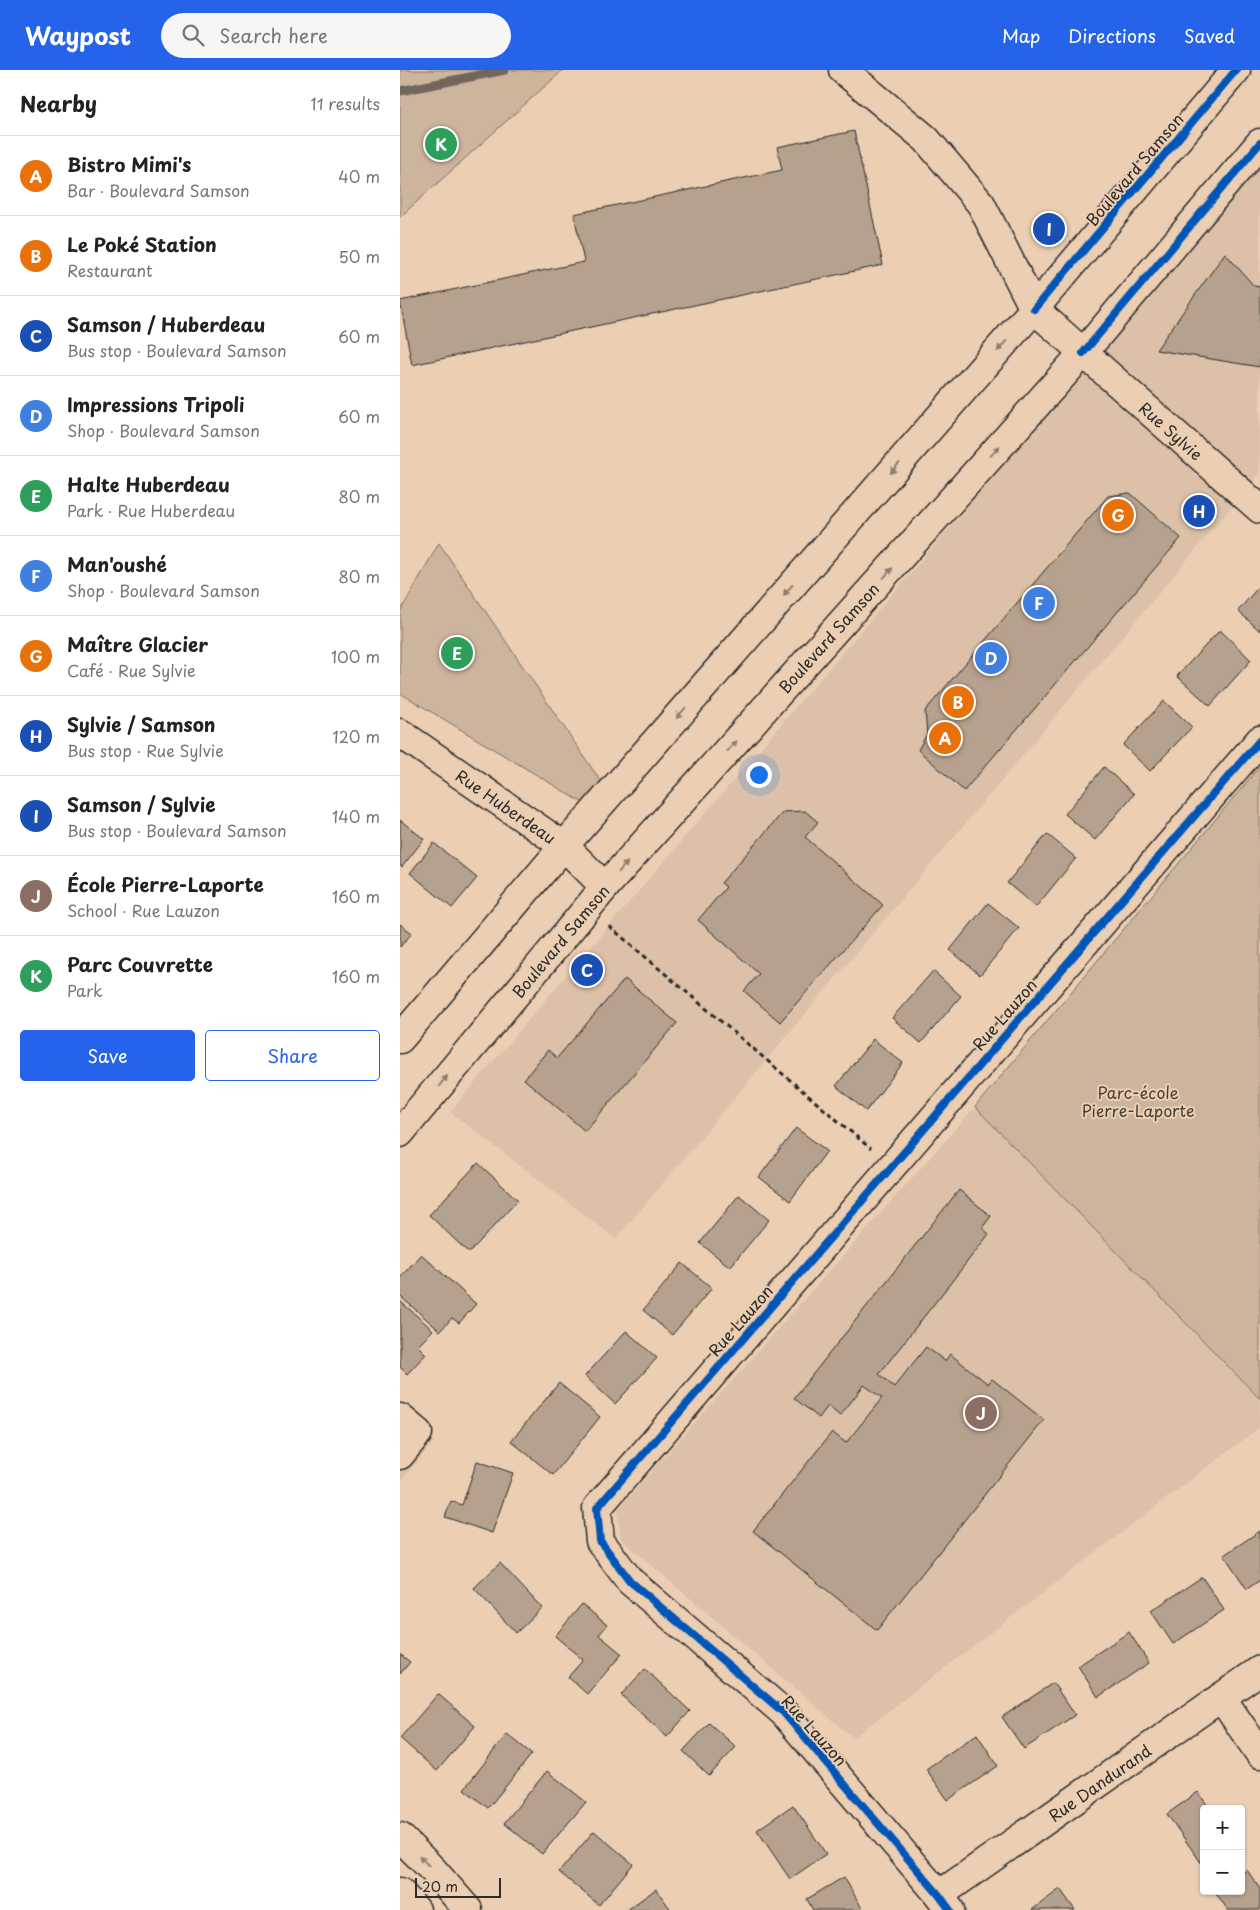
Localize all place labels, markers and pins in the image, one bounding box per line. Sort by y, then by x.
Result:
pin: K [425,125,457,163]
pin: I [1033,210,1065,248]
pin: H [1183,492,1215,530]
pin: G [1102,496,1134,534]
pin: F [1023,584,1055,622]
pin: E [441,634,473,672]
pin: D [975,639,1007,677]
pin: B [942,683,974,721]
pin: A [929,719,961,757]
pin: C [571,951,603,989]
pin: J [965,1394,997,1432]

